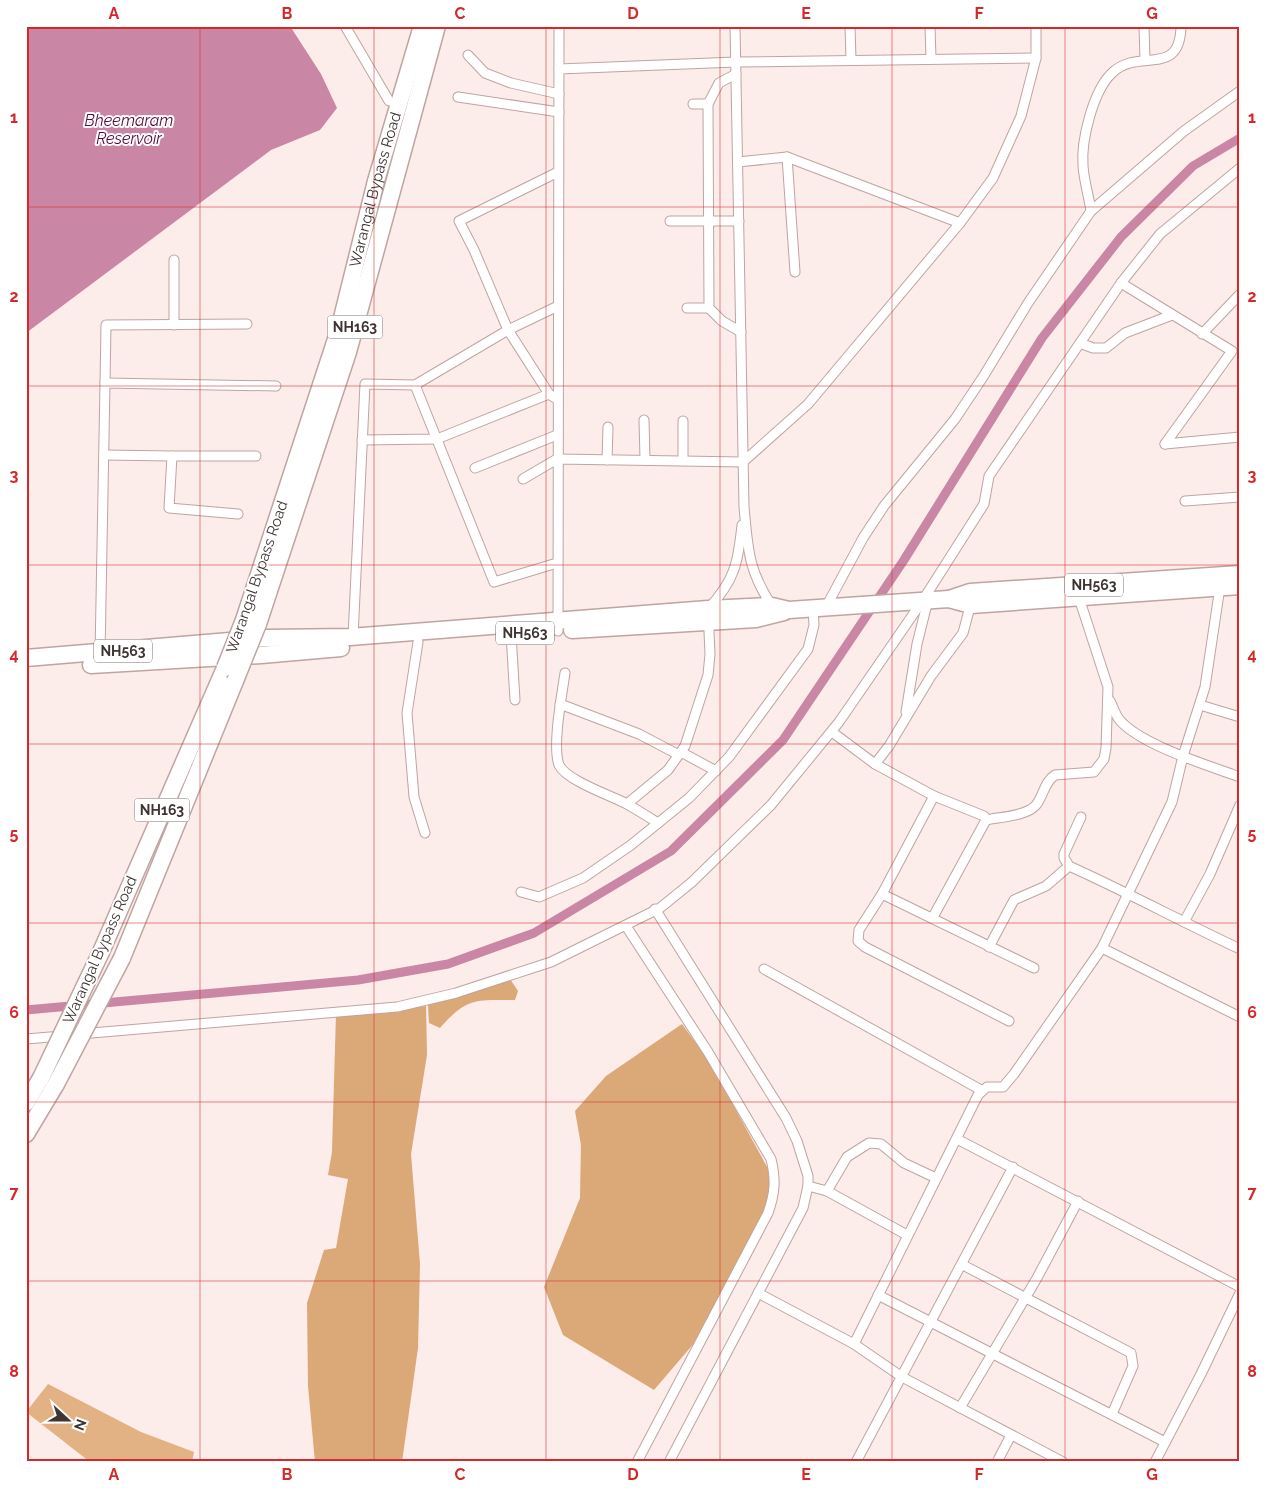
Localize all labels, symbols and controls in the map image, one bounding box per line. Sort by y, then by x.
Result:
text: A [109,4,120,23]
text: B [282,4,293,23]
text: C [455,4,466,23]
text: D [627,4,639,23]
text: E [801,4,811,23]
text: F [974,4,984,23]
text: G [1146,4,1158,23]
text: 1 [10,108,18,127]
text: 1 [1248,108,1256,127]
street label: Warangal Bypass Road [346,110,405,269]
water label: Bheemaram Reservoir [85,111,173,148]
text: 2 [9,287,19,306]
text: 2 [1247,287,1257,306]
road number: NH163 [328,316,382,338]
text: 3 [10,466,19,485]
text: 3 [1248,466,1257,485]
street label: Warangal Bypass Road [222,498,292,656]
road number: NH563 [1065,574,1123,596]
road number: NH563 [496,622,554,644]
road number: NH563 [94,640,152,662]
text: 4 [9,645,19,664]
text: 4 [1247,645,1257,664]
road number: NH163 [134,798,190,822]
text: 5 [10,824,19,843]
text: 5 [1248,824,1257,843]
street label: Warangal Bypass Road [59,873,141,1027]
text: 6 [9,1003,19,1022]
text: 6 [1247,1003,1257,1022]
text: 7 [10,1183,19,1202]
text: 7 [1248,1183,1257,1202]
text: 8 [9,1362,19,1381]
text: 8 [1247,1362,1257,1381]
north arrow [42,1396,92,1446]
text: N [71,1417,90,1433]
text: A [109,1465,120,1484]
text: B [282,1465,293,1484]
text: C [455,1465,466,1484]
text: D [627,1465,639,1484]
text: E [801,1465,811,1484]
text: F [974,1465,984,1484]
text: G [1146,1465,1158,1484]

